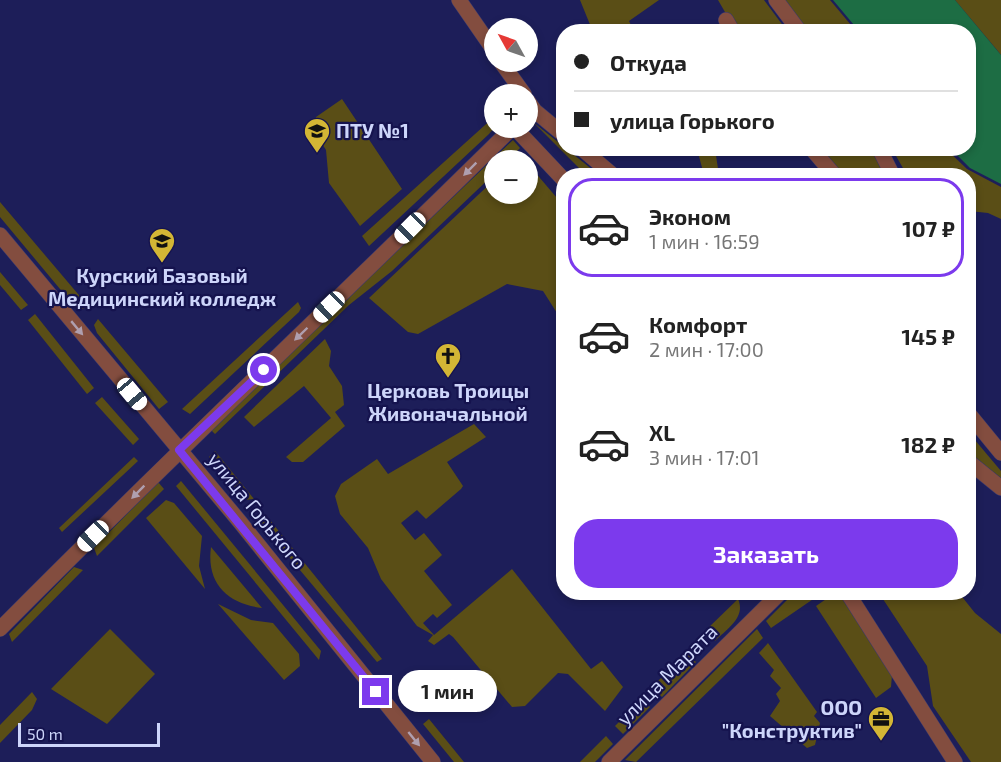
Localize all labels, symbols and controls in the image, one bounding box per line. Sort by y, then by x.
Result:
north arrow [484,18,538,72]
map controls [484,18,538,204]
text: Откуда [610,49,687,75]
button: + [484,84,538,138]
text: улица Горького [610,107,775,133]
school or university icon: ПТУ №1 [302,116,332,154]
place label: ПТУ №1 [336,118,409,142]
button: − [484,150,538,204]
one-way arrow [464,161,478,175]
icon: car [577,201,631,255]
text: Эконом [649,203,731,229]
car [391,209,429,247]
text: 107 ₽ [902,215,955,241]
school or university icon: Курский Базовый Медицинский колледж [147,226,177,264]
text: 1 мин · 16:59 [649,229,760,253]
place label: Курский Базовый Медицинский колледж [48,263,277,310]
car [310,288,348,326]
icon: car [577,309,631,363]
text: Комфорт [649,311,747,337]
one-way arrow [71,320,84,336]
text: 145 ₽ [902,323,955,349]
one-way arrow [294,327,308,341]
text: 2 мин · 17:00 [649,337,764,361]
church icon: Церковь Троицы Живоначальной [433,341,463,379]
route start [250,356,277,383]
car [114,374,150,414]
place label: Церковь Троицы Живоначальной [367,378,529,425]
icon: car [577,417,631,471]
text: XL [649,419,675,445]
text: 182 ₽ [901,431,955,457]
text: 3 мин · 17:01 [649,445,760,469]
street label: улица Горького [203,447,312,574]
one-way arrow [131,484,145,498]
car [74,517,112,555]
button: Заказать [574,519,958,588]
street label: улица Марата [611,619,722,730]
callout: 1 мин [397,671,496,713]
route end [362,678,389,705]
text: 1 мин [421,679,474,703]
place label: ООО "Конструктив" [722,695,862,742]
office icon: ООО "Конструктив" [866,704,896,742]
scale bar [18,720,160,748]
text: 50 m [27,724,63,743]
one-way arrow [408,731,421,747]

